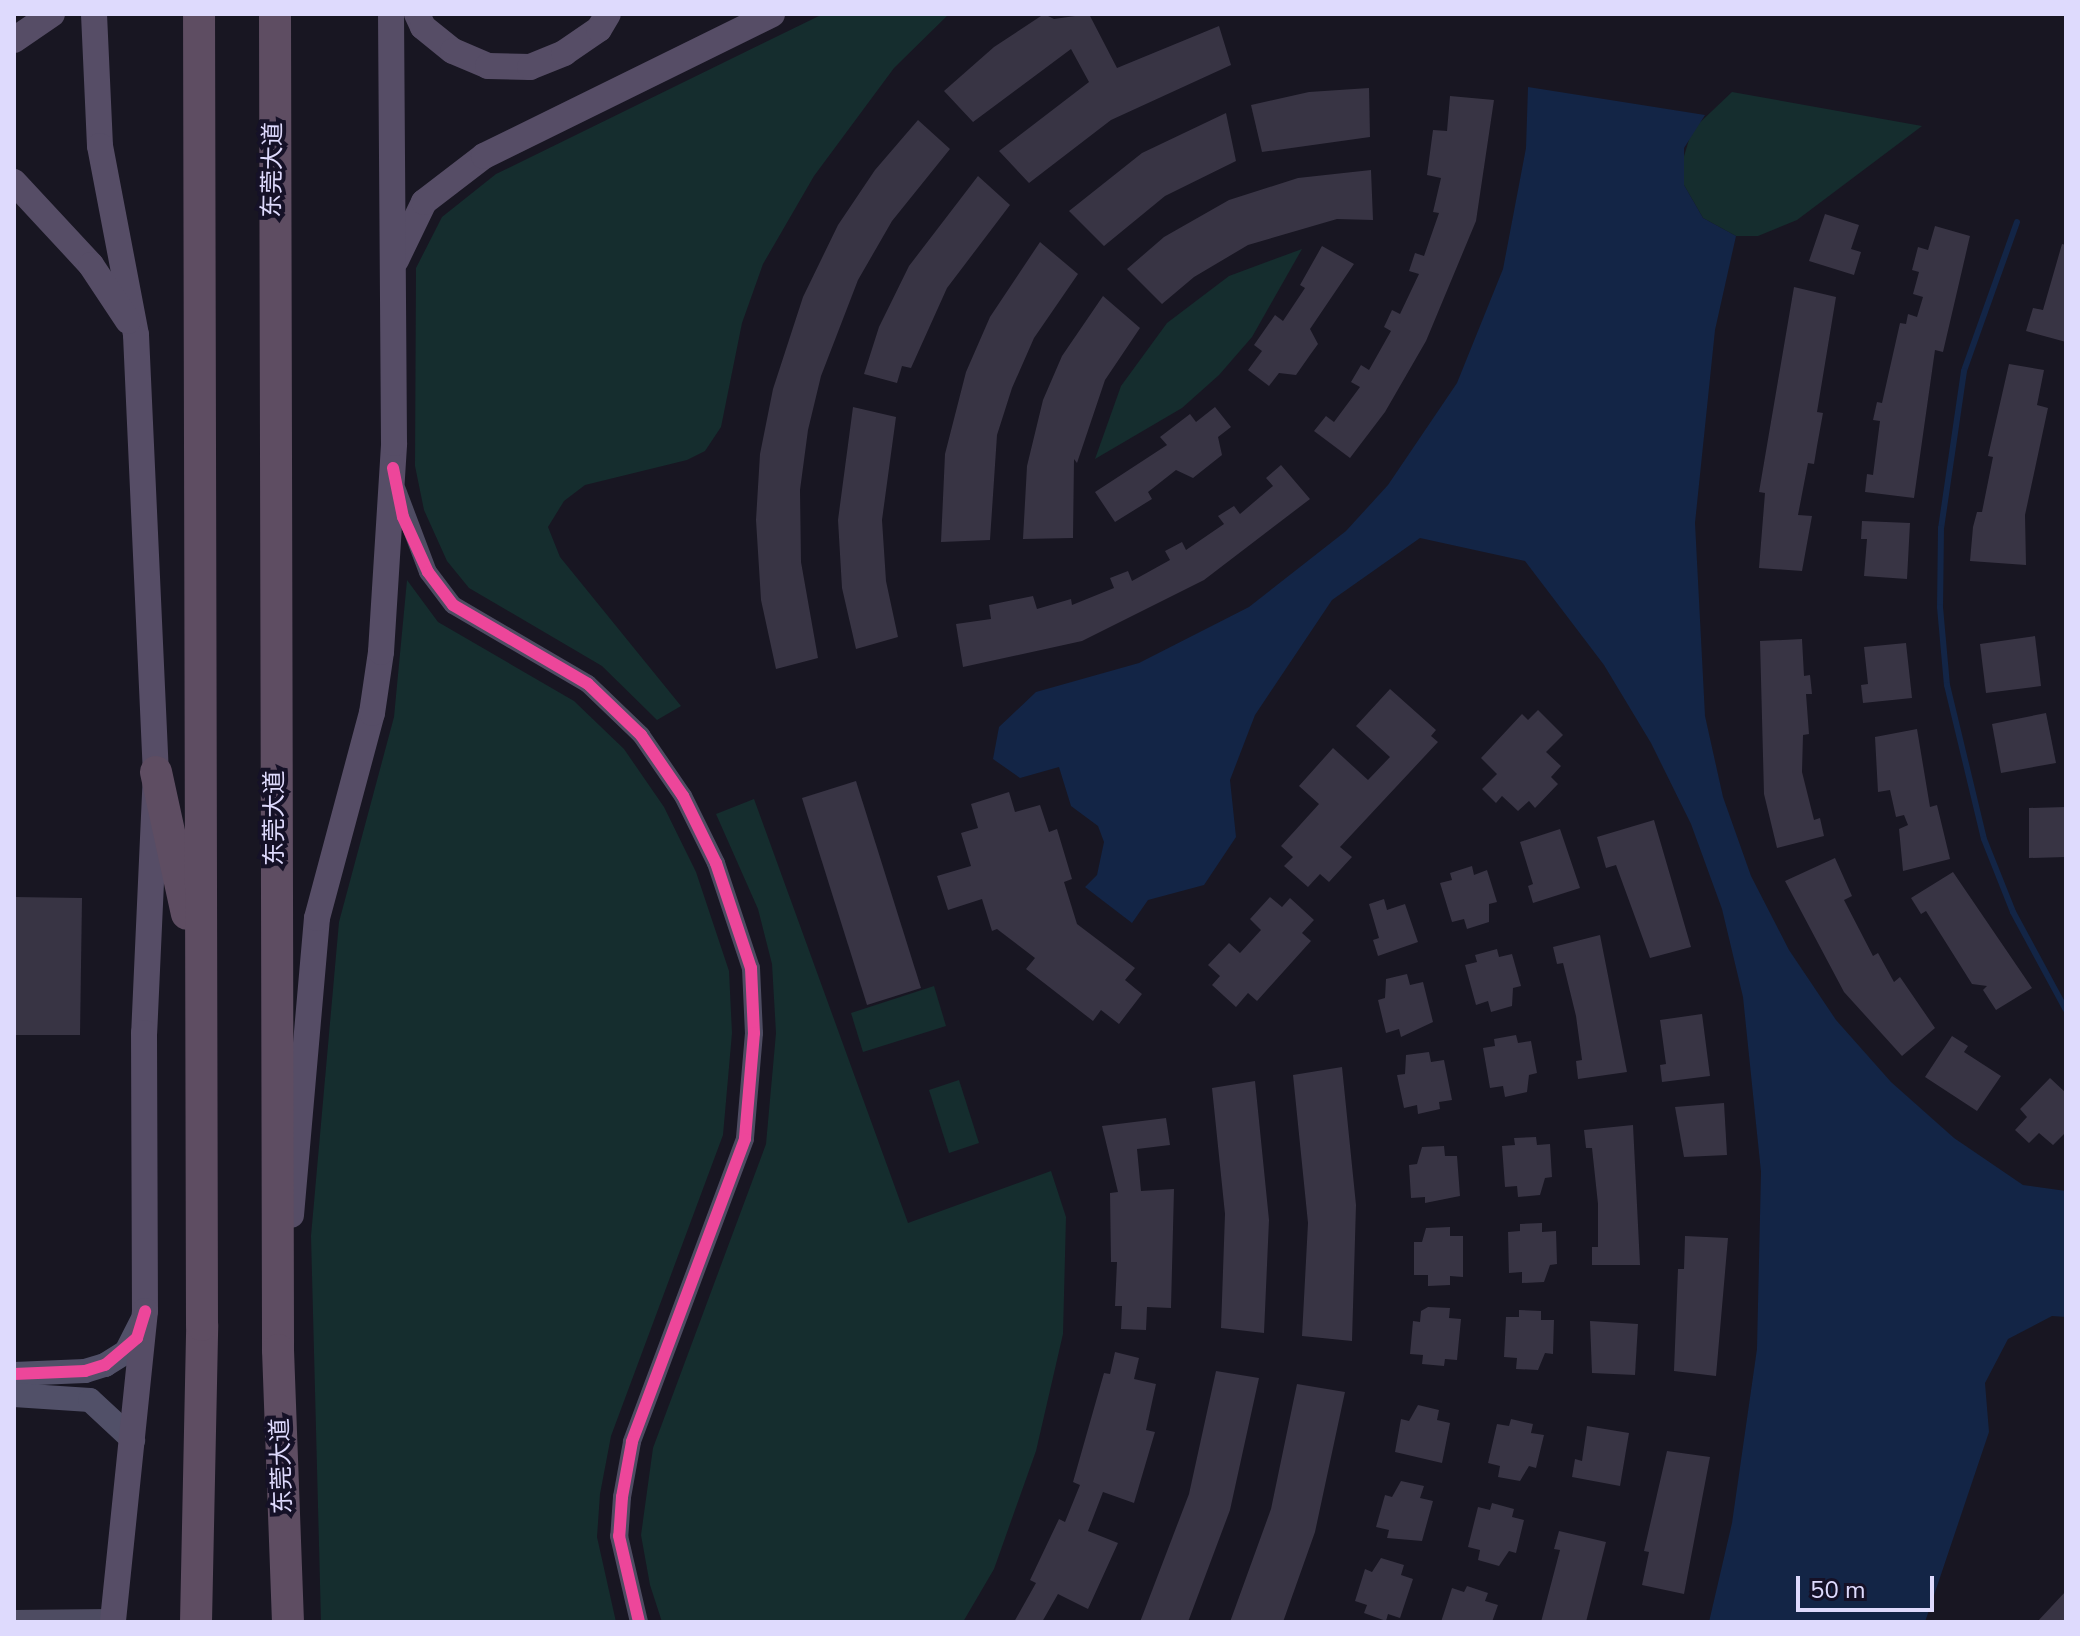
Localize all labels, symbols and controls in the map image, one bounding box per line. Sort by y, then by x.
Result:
street label: 东莞大道 [258,122,288,218]
street label: 东莞大道 [261,770,289,866]
street label: 东莞大道 [266,1418,298,1514]
scale bar [1800,1560,1938,1610]
text: 50 m [1810,1574,1866,1606]

